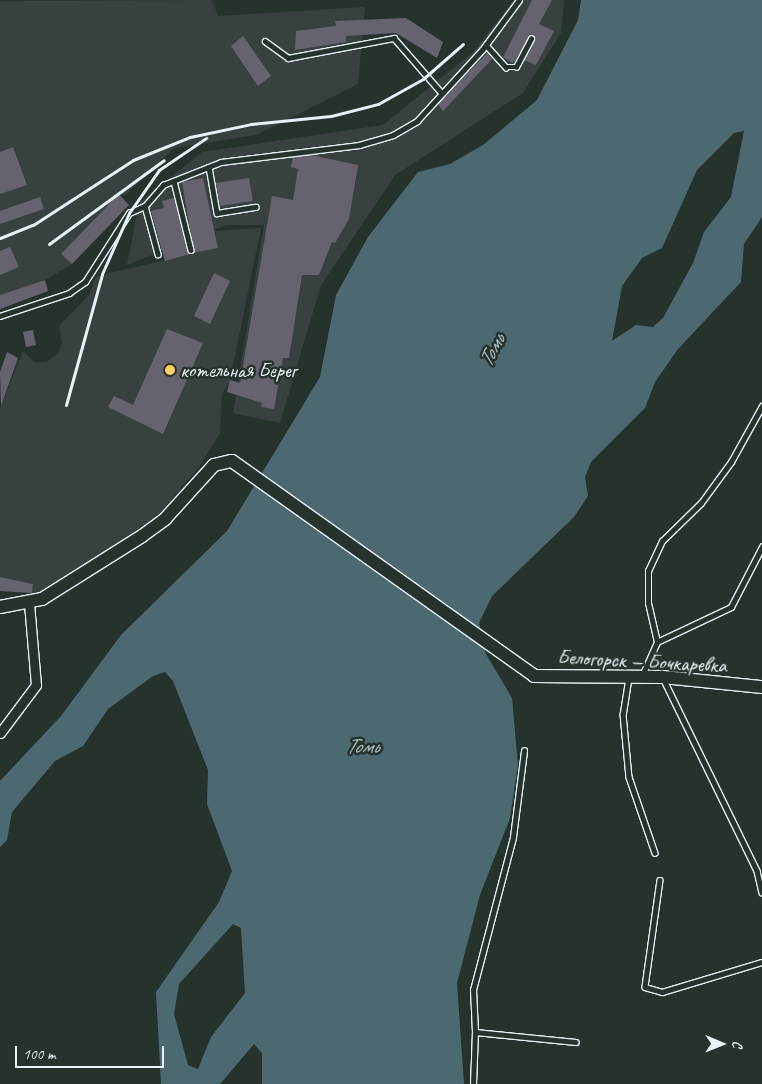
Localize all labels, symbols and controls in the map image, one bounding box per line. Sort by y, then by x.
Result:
water label: Томь [473,330,511,372]
place label: котельная Берег [180,357,296,383]
marker: котельная Берег [164,364,176,376]
street label: Белогорск — Бочкаревка [557,644,727,678]
water label: Томь [346,734,378,760]
north arrow [697,1019,747,1069]
scale bar [18,1036,166,1068]
text: С [729,1041,746,1048]
text: 100 m [23,1045,55,1064]

